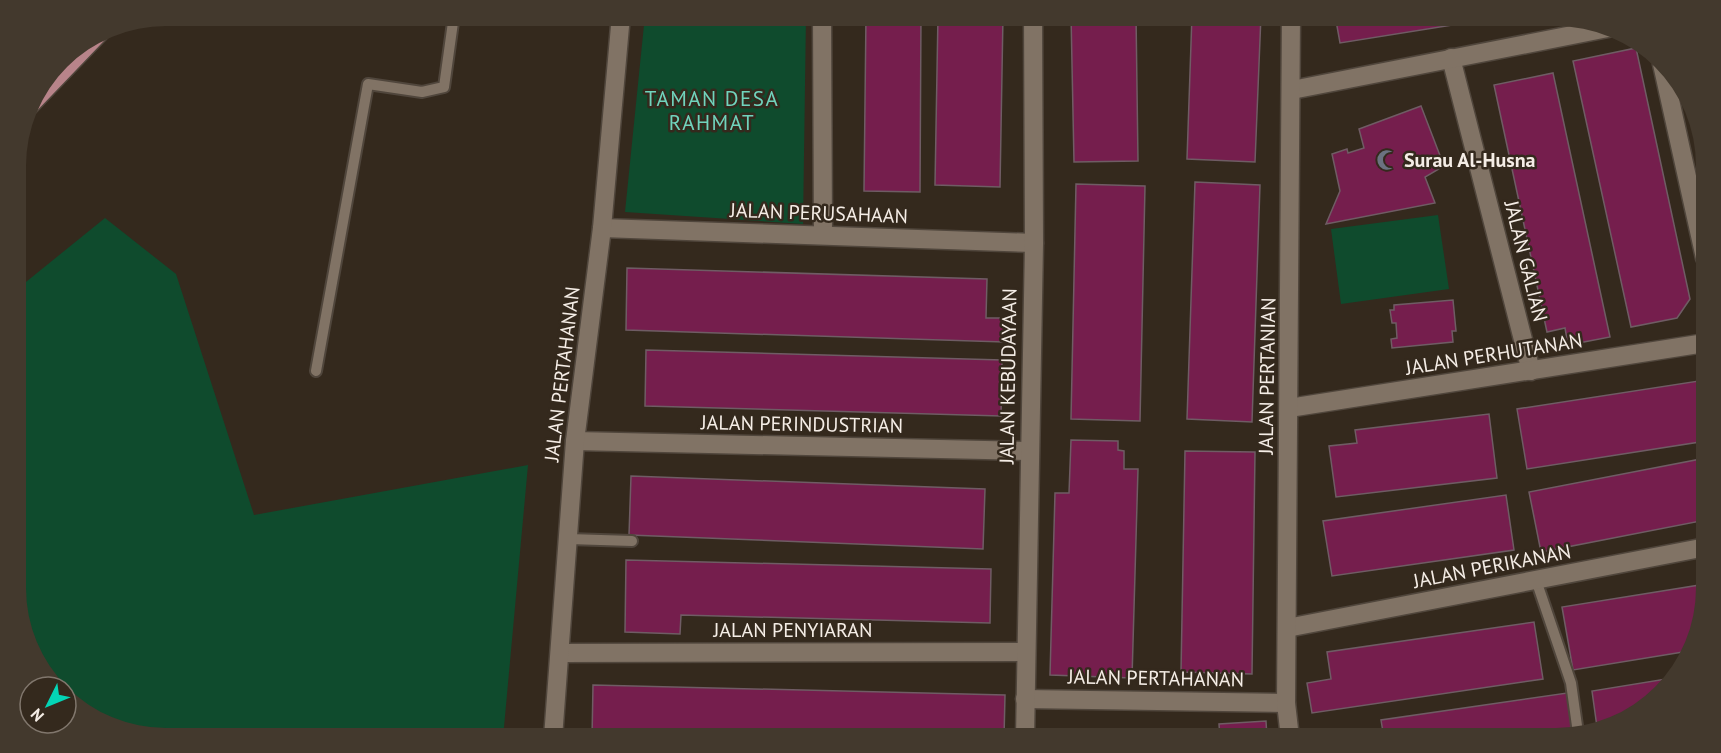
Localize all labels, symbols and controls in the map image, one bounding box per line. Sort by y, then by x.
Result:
district label: TAMAN DESA RAHMAT [645,85,779,136]
place label: Surau Al-Husna [1404,147,1536,173]
mosque icon: Surau Al-Husna [1375,148,1399,172]
street label: JALAN PERUSAHAAN [729,197,908,229]
street label: JALAN GALIAN [1498,197,1554,324]
street label: JALAN PERTAHANAN [538,285,586,464]
street label: JALAN KEBUDAYAAN [993,288,1023,465]
street label: JALAN PERTANIAN [1253,297,1281,456]
street label: JALAN PERHUTANAN [1403,327,1584,381]
street label: JALAN PERINDUSTRIAN [700,409,903,439]
street label: JALAN PERIKANAN [1410,538,1573,594]
street label: JALAN PENYIARAN [712,617,873,643]
street label: JALAN PERTAHANAN [1067,663,1244,693]
north arrow [18,675,78,735]
text: N [26,705,48,726]

